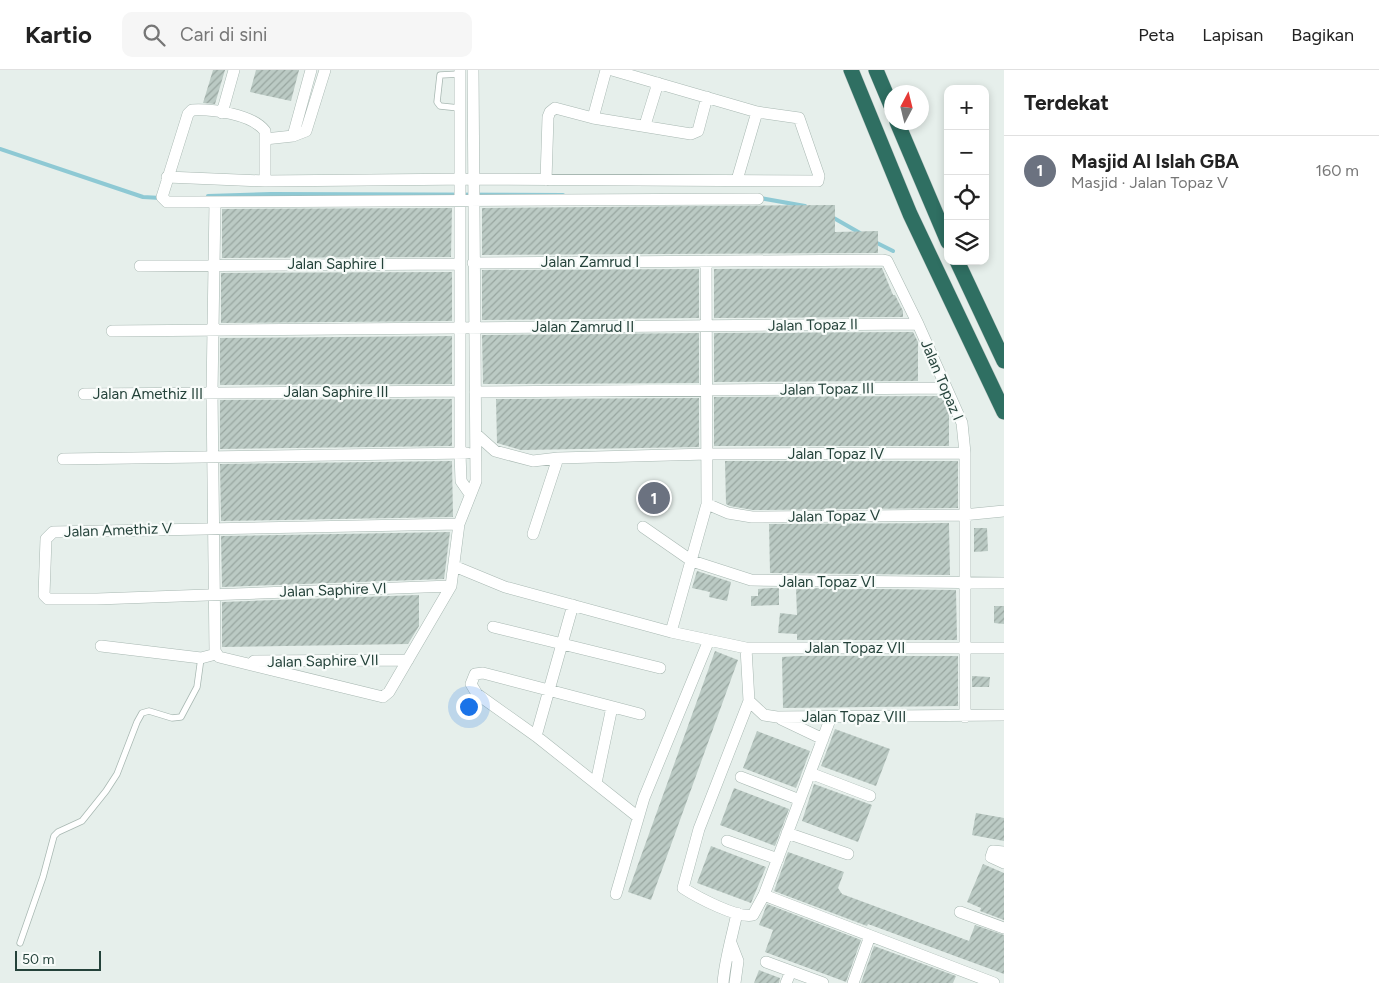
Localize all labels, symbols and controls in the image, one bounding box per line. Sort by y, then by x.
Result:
search box [122,12,472,57]
text: Kartio [25,20,92,49]
icon: search [140,21,168,49]
text: Cari di sini [180,23,267,46]
text: Peta [1138,24,1174,46]
text: Lapisan [1202,24,1263,46]
text: Bagikan [1291,24,1354,46]
north arrow [884,85,929,130]
map controls [944,85,989,265]
button: + [944,85,989,130]
text: Terdekat [1024,90,1109,115]
button: − [944,130,989,175]
text: Masjid Al Islah GBA [1071,150,1239,173]
text: 1 [1037,161,1043,180]
text: 160 m [1316,161,1359,180]
text: Masjid · Jalan Topaz V [1071,173,1228,192]
button: locate [944,175,989,220]
button: layers [944,220,989,265]
street label: Jalan Zamrud I [541,253,639,271]
street label: Jalan Saphire I [287,255,385,273]
street label: Jalan Topaz II [768,315,858,335]
street label: Jalan Zamrud II [532,318,634,336]
street label: Jalan Topaz I [917,337,967,423]
street label: Jalan Topaz III [780,379,874,399]
street label: Jalan Saphire III [283,383,389,401]
street label: Jalan Amethiz III [93,385,203,403]
street label: Jalan Topaz IV [788,445,885,463]
pin: 1 [638,479,670,517]
street label: Jalan Topaz V [788,506,881,526]
street label: Jalan Amethiz V [63,519,173,541]
street label: Jalan Topaz VI [779,573,875,591]
street label: Jalan Saphire VI [279,579,387,601]
street label: Jalan Topaz VII [805,639,905,657]
street label: Jalan Saphire VII [267,651,379,671]
your location [456,694,482,720]
street label: Jalan Topaz VIII [802,708,906,726]
scale bar [15,948,101,971]
text: 50 m [22,951,54,968]

